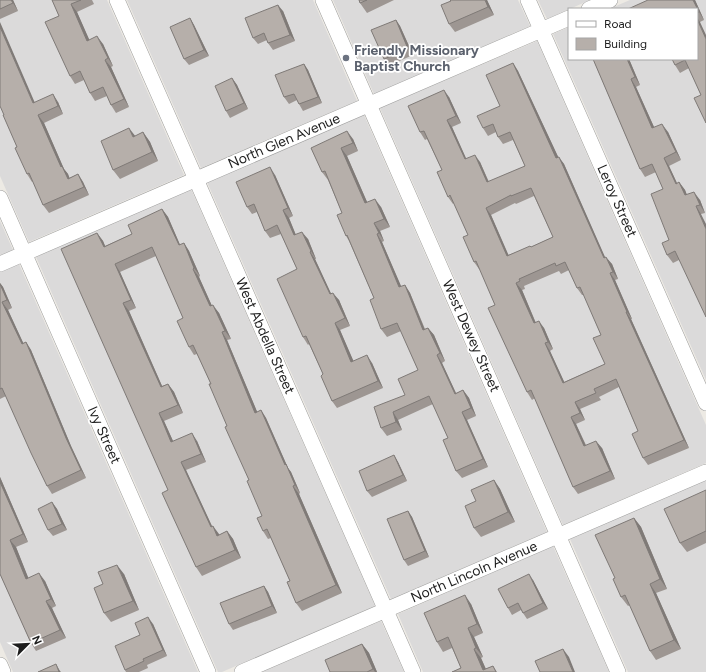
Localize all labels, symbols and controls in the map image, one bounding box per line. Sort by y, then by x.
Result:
legend [568,8,698,60]
text: Road [604,17,632,31]
text: Building [604,37,647,51]
place label: Friendly Missionary Baptist Church [354,42,480,75]
marker: Friendly Missionary Baptist Church [341,53,351,63]
street label: North Glen Avenue [225,110,343,172]
street label: Leroy Street [593,162,641,240]
street label: West Abdella Street [232,275,298,397]
street label: West Dewey Street [439,277,503,395]
street label: Ivy Street [84,404,124,466]
street label: North Lincoln Avenue [408,537,540,606]
north arrow [8,624,48,664]
text: N [29,634,44,647]

